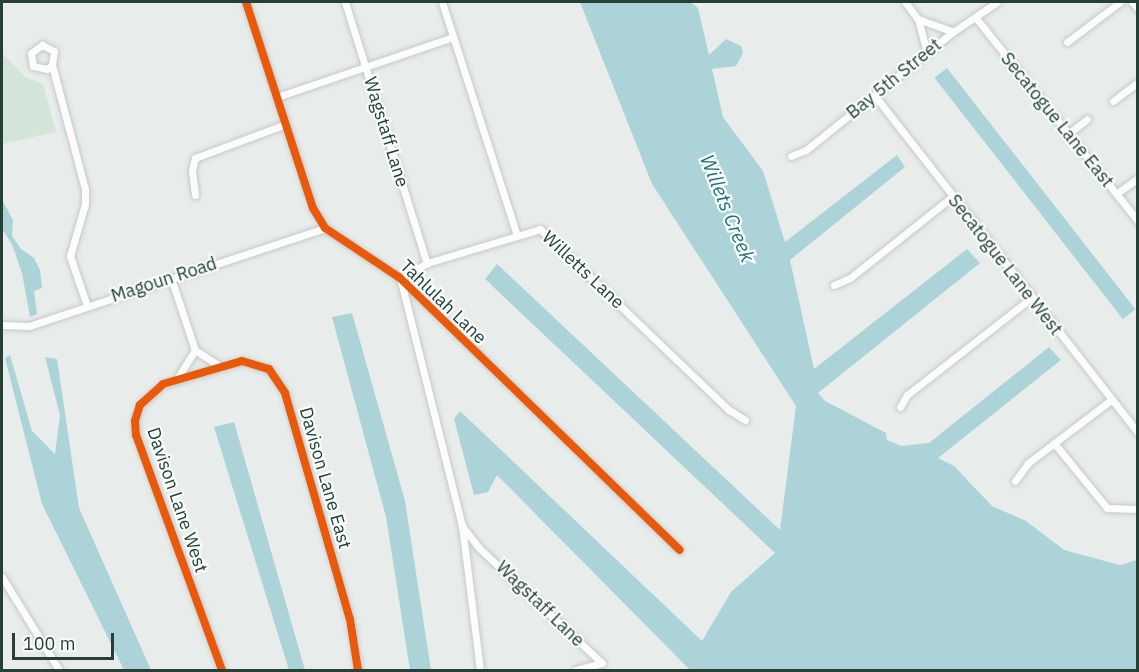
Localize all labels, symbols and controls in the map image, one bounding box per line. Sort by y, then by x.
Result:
street label: Bay 5th Street [842,34,946,124]
street label: Secatogue Lane East [996,48,1118,192]
street label: Wagstaff Lane [359,74,413,190]
water label: Willets Creek [696,151,760,265]
street label: Secatogue Lane West [943,190,1067,340]
street label: Willetts Lane [537,227,629,313]
street label: Magoun Road [108,253,220,307]
street label: Tahlulah Lane [395,255,491,349]
street label: Davison Lane East [294,405,356,551]
street label: Davison Lane West [142,425,212,575]
street label: Wagstaff Lane [491,557,589,651]
scale bar [15,621,117,659]
text: 100 m [23,632,75,655]

